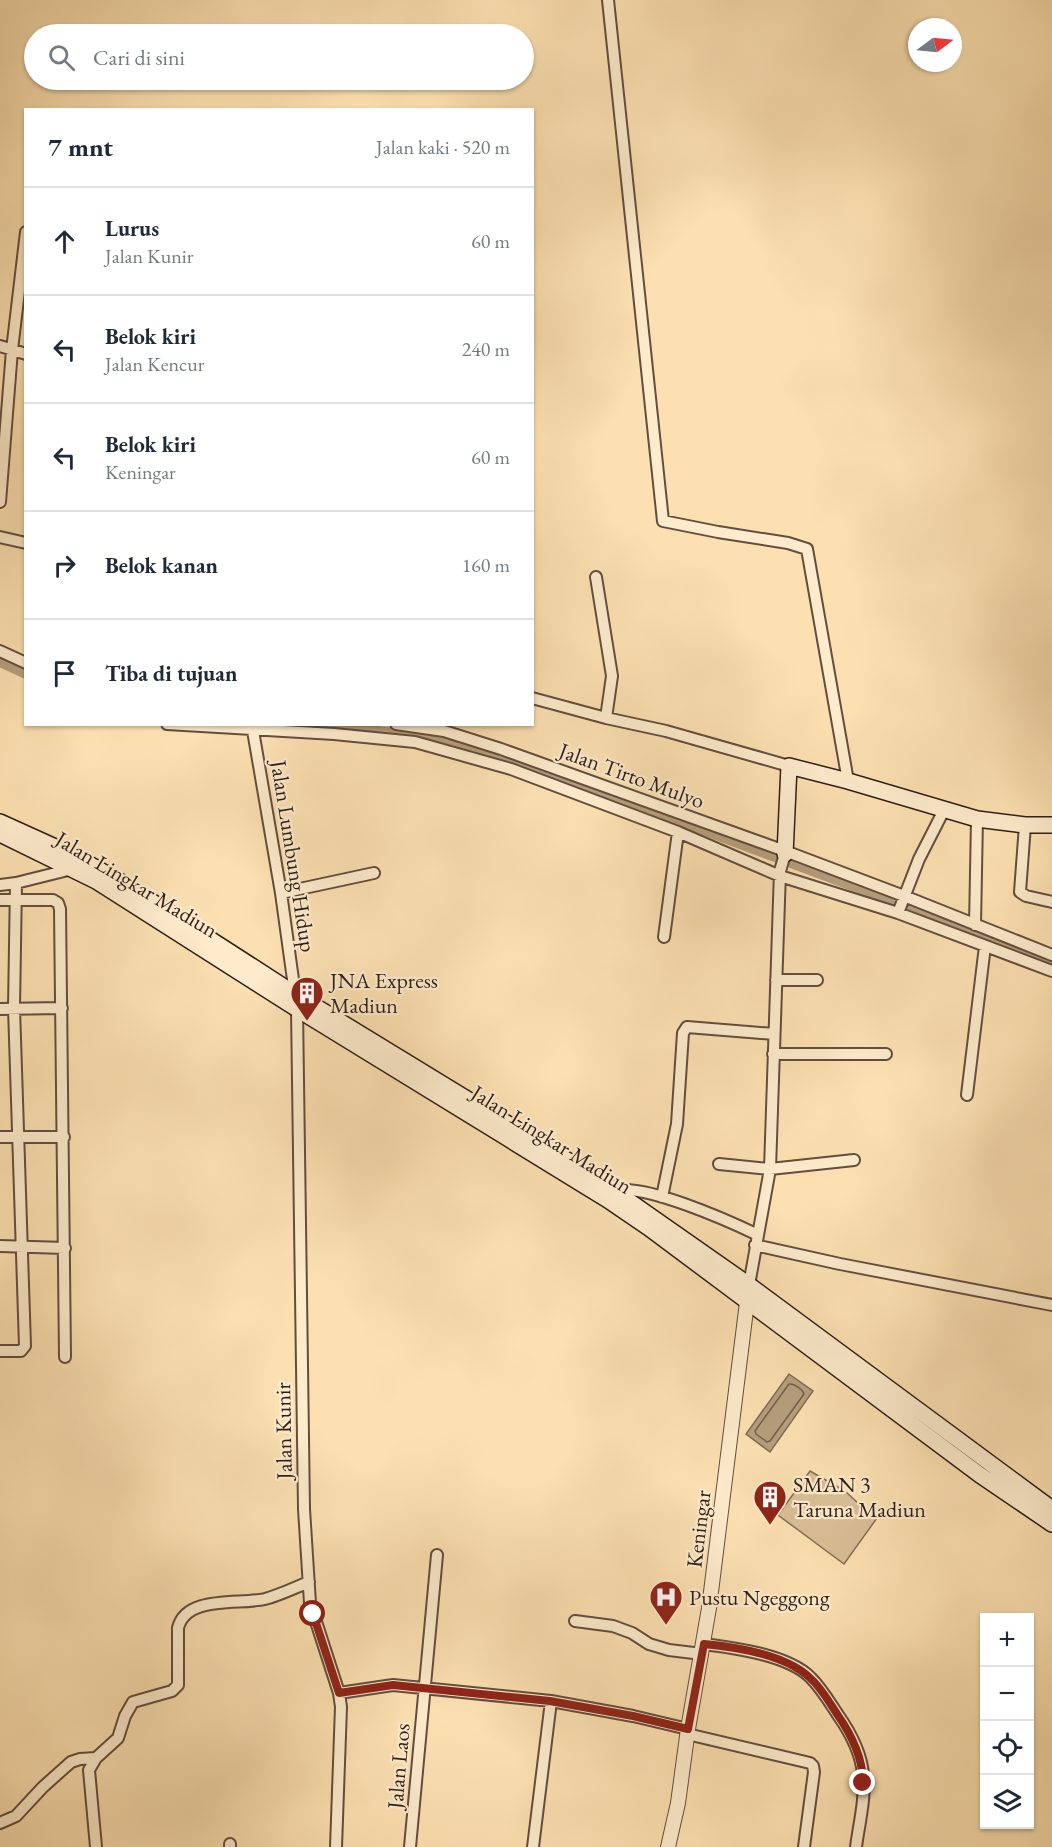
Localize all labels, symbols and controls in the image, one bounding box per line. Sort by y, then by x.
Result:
north arrow [908,18,962,72]
search box [24,24,534,90]
icon: search [45,41,78,74]
text: Cari di sini [93,43,185,72]
text: 7 mnt [48,130,113,164]
text: Jalan kaki · 520 m [376,134,510,160]
text: Lurus [105,214,159,243]
icon: ahead [48,225,81,258]
text: 60 m [471,228,510,254]
text: Jalan Kunir [105,243,193,269]
text: Belok kiri [105,322,196,351]
icon: left [48,333,81,366]
text: 240 m [462,336,510,362]
text: Jalan Kencur [105,351,204,377]
text: Belok kiri [105,430,196,459]
icon: left [48,441,81,474]
text: 60 m [471,444,510,470]
text: Keningar [105,459,176,485]
icon: right [48,549,81,582]
text: Belok kanan [105,551,218,580]
text: 160 m [462,552,510,578]
icon: arrive [48,657,81,690]
text: Tiba di tujuan [105,659,237,688]
street label: Jalan Tirto Mulyo [553,735,709,815]
street label: Jalan Lumbung Hidup [264,756,323,954]
street label: Jalan Lingkar Madiun [48,823,224,945]
place label: JNA Express Madiun [328,966,438,1020]
building icon: JNA Express Madiun [289,975,325,1022]
street label: Jalan Lingkar Madiun [464,1077,638,1201]
street label: Jalan Kunir [268,1381,299,1482]
place label: SMAN 3 Taruna Madiun [793,1470,926,1524]
building icon: SMAN 3 Taruna Madiun [752,1479,788,1526]
street label: Keningar [679,1488,718,1569]
hospital icon: Pustu Ngeggong [648,1579,684,1626]
place label: Pustu Ngeggong [689,1583,830,1612]
route start [299,1600,325,1626]
map controls [980,1613,1034,1829]
button: + [980,1613,1034,1667]
button: − [980,1667,1034,1721]
button: locate [980,1721,1034,1775]
street label: Jalan Laos [380,1722,417,1812]
route end [849,1769,875,1795]
button: layers [980,1775,1034,1829]

